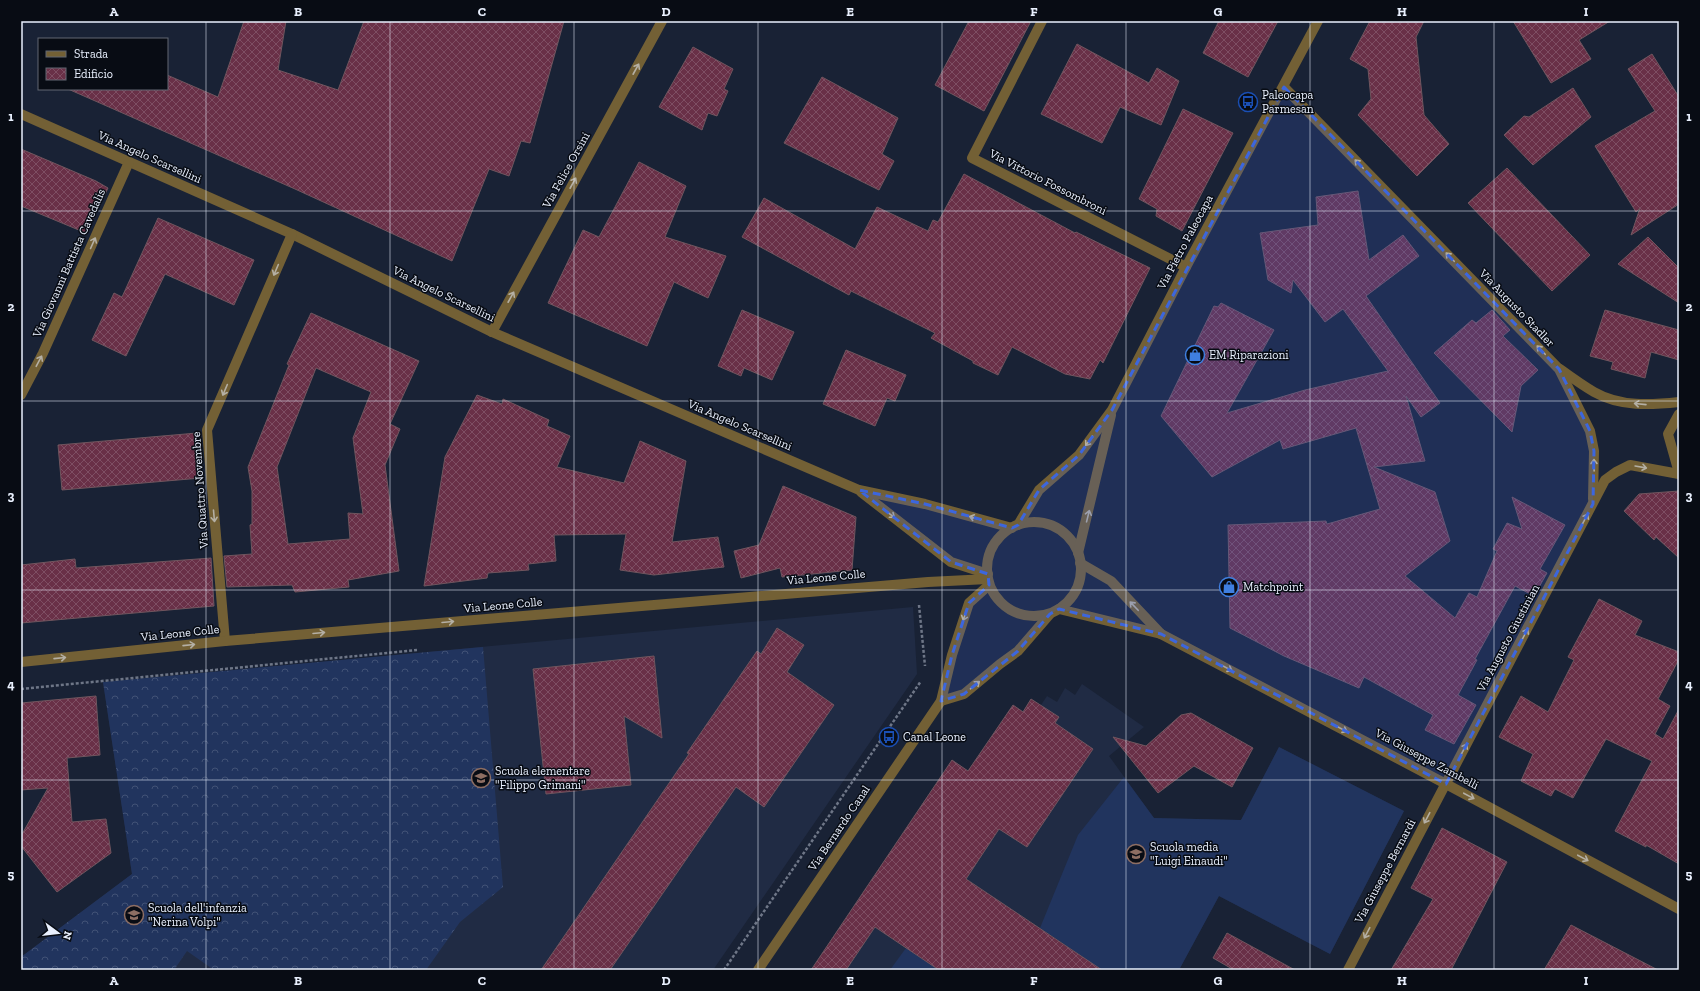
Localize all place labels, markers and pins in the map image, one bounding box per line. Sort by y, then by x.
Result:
place label: Paleocapa Parmesan [1262,88,1314,116]
bus stop icon: Paleocapa Parmesan [1237,91,1259,113]
shop icon: EM Riparazioni [1184,344,1206,366]
place label: EM Riparazioni [1209,348,1289,362]
shop icon: Matchpoint [1218,576,1240,598]
place label: Matchpoint [1243,580,1304,594]
bus stop icon: Canal Leone [878,726,900,748]
place label: Canal Leone [903,730,966,744]
place label: Scuola elementare "Filippo Grimani" [495,764,590,792]
school or university icon: Scuola elementare "Filippo Grimani" [470,767,492,789]
place label: Scuola media "Luigi Einaudi" [1150,840,1228,868]
school or university icon: Scuola media "Luigi Einaudi" [1125,843,1147,865]
place label: Scuola dell'infanzia "Nerina Volpi" [148,901,247,929]
school or university icon: Scuola dell'infanzia "Nerina Volpi" [123,904,145,926]

